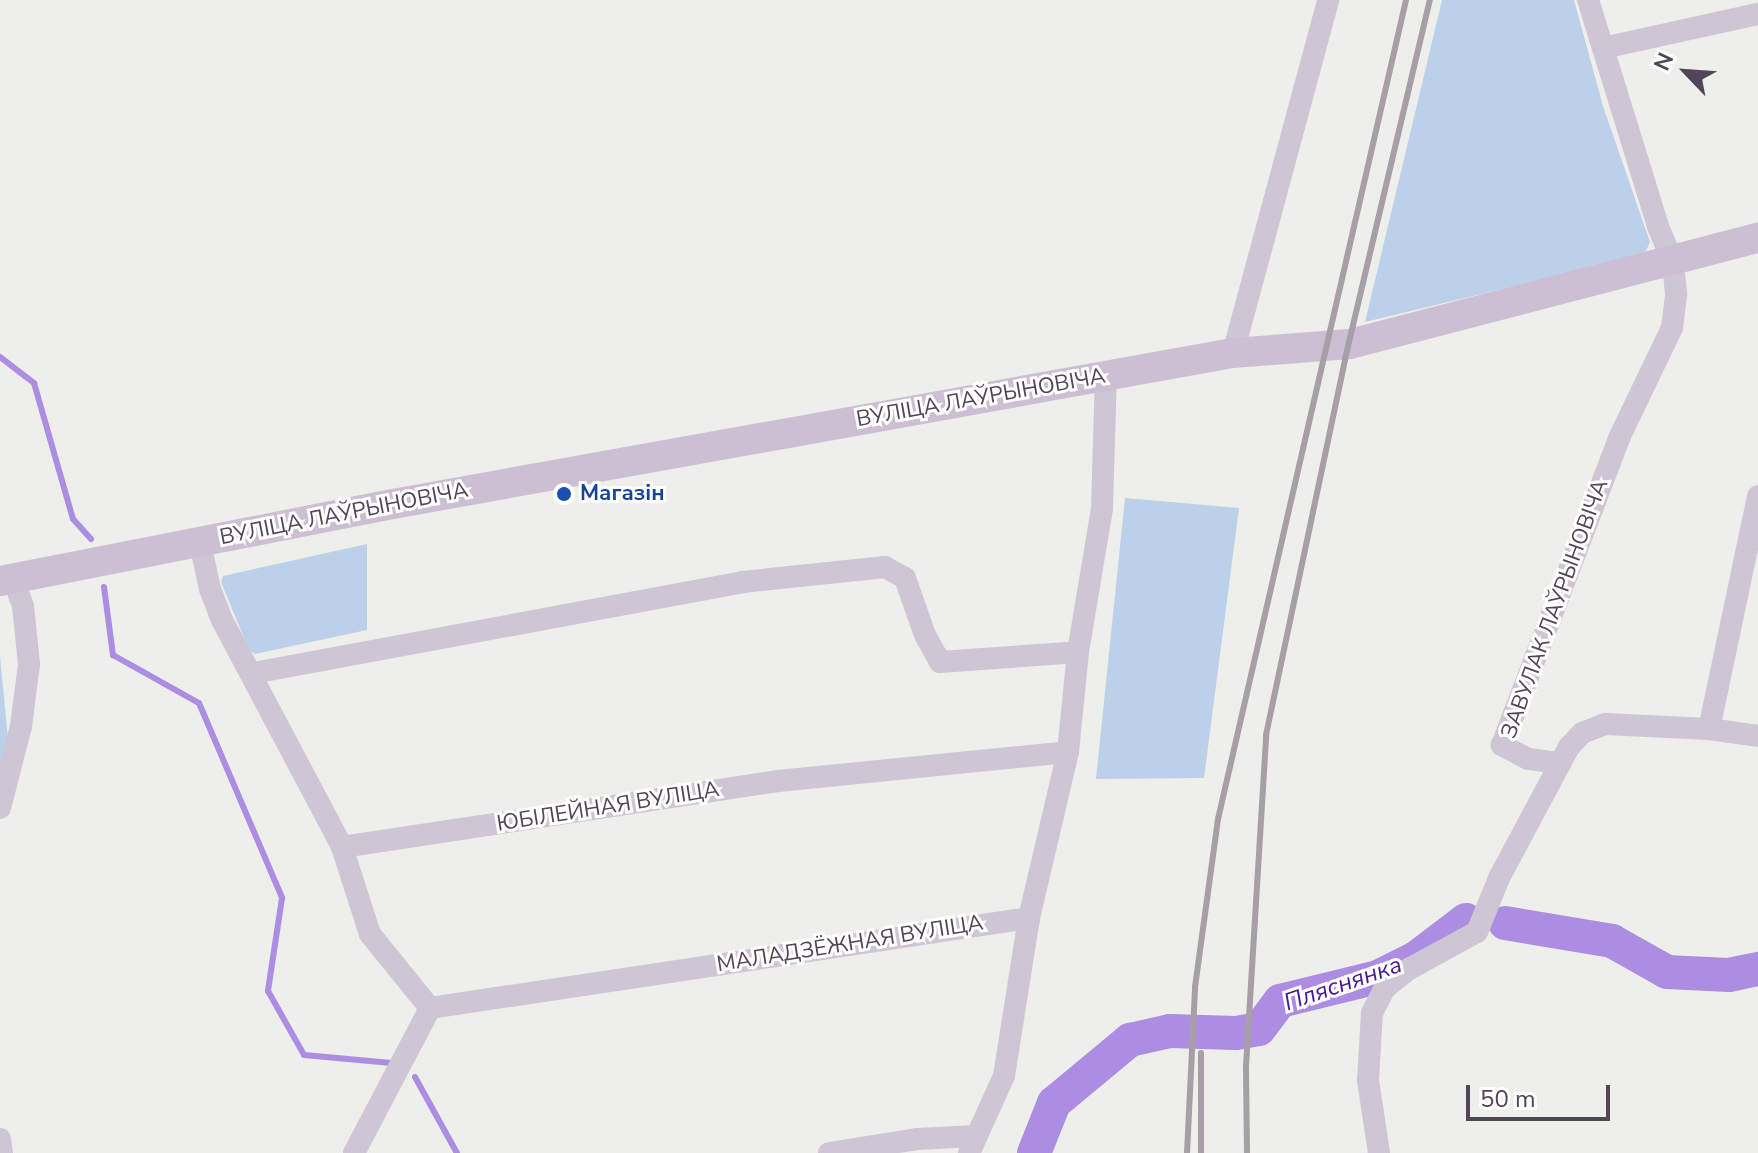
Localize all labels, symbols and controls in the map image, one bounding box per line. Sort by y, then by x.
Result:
north arrow [1646,32,1726,112]
text: N [1647,48,1681,76]
street label: ВУЛІЦА ЛАЎРЫНОВІЧА [854,363,1108,433]
street label: ЗАВУЛАК ЛАЎРЫНОВІЧА [1496,476,1614,742]
street label: ВУЛІЦА ЛАЎРЫНОВІЧА [218,477,470,551]
place label: Магазін [580,481,665,507]
marker: Магазін [555,485,573,503]
street label: ЮБІЛЕЙНАЯ ВУЛІЦА [495,776,721,838]
street label: МАЛАДЗЁЖНАЯ ВУЛІЦА [715,910,985,978]
water label: Пляснянка [1280,950,1406,1018]
scale bar [1470,1069,1614,1119]
text: 50 m [1480,1083,1536,1115]

